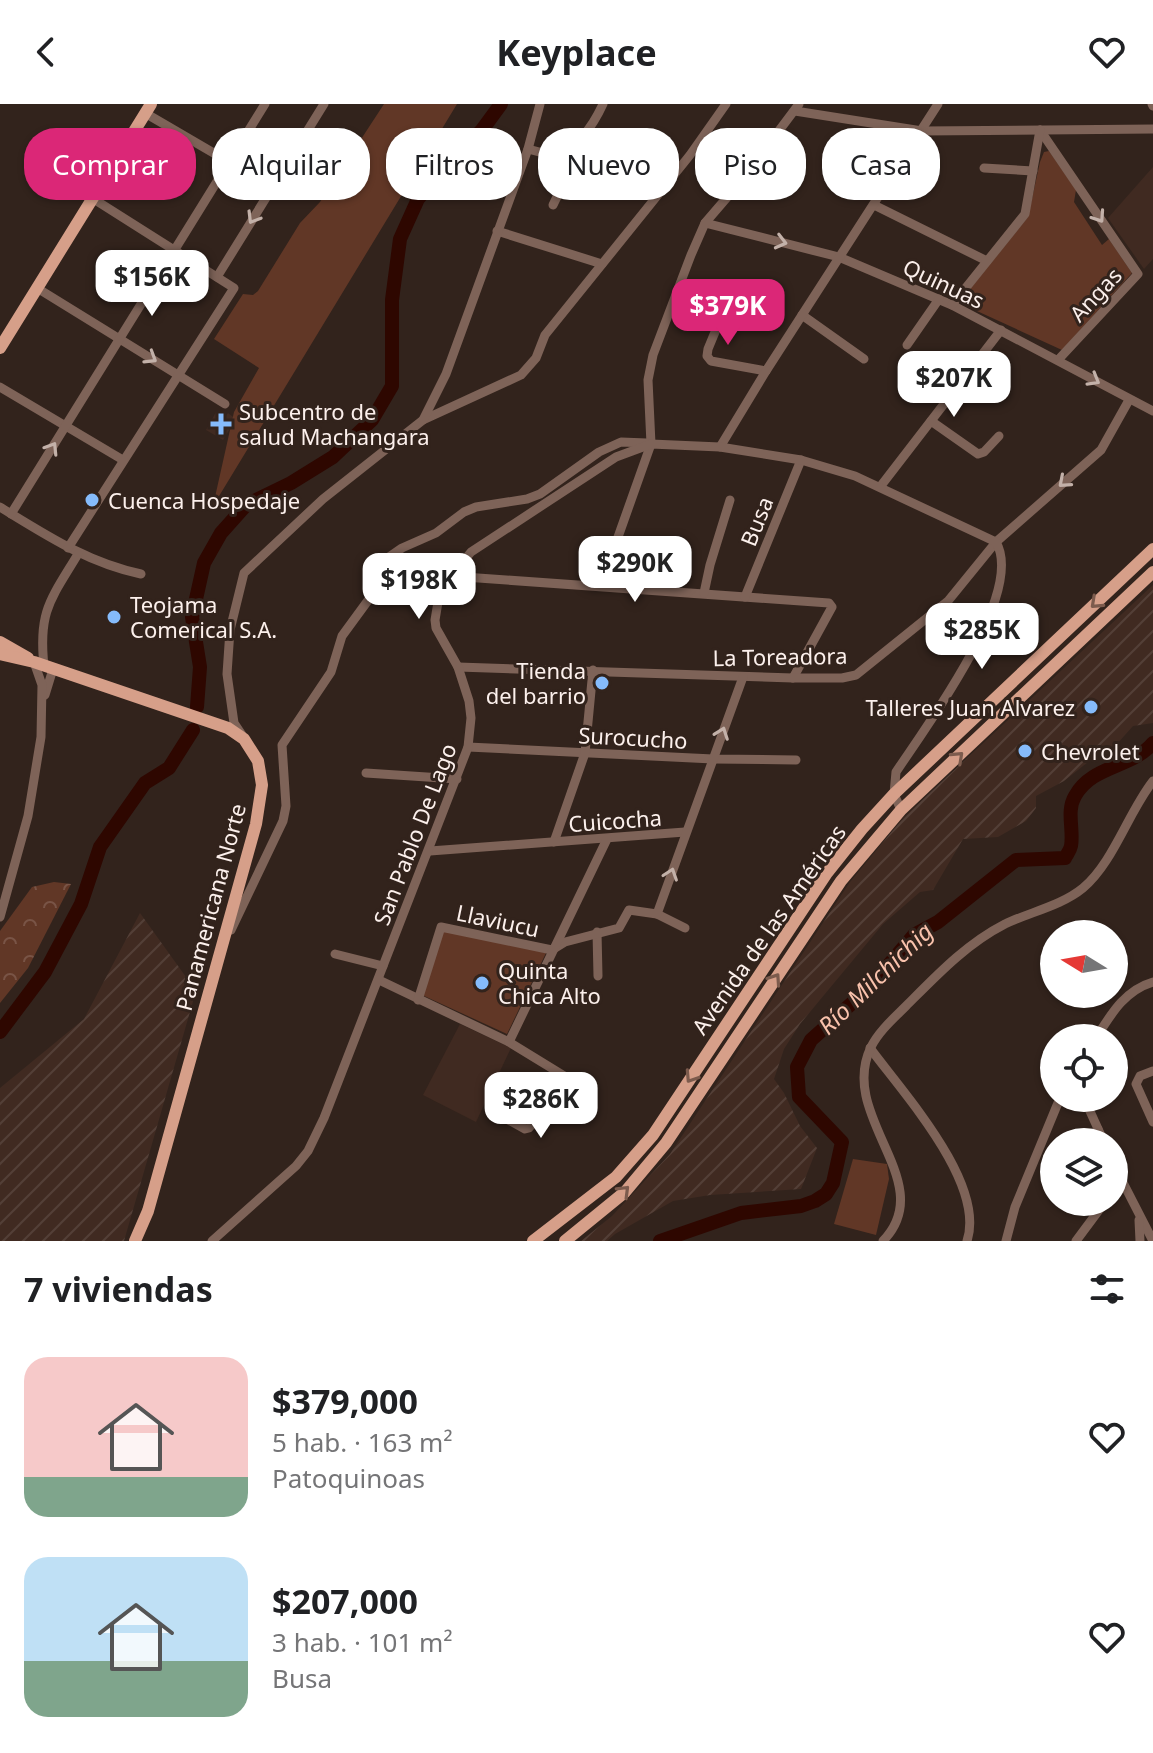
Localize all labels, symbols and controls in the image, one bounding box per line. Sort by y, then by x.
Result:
text: Keyplace [496,28,657,77]
icon: back [24,30,68,74]
icon: heart [1085,30,1129,74]
chip: Comprar [24,128,196,200]
chip: Alquilar [212,128,370,200]
chip: Filtros [386,128,522,200]
chip: Nuevo [538,128,679,200]
chip: Piso [695,128,806,200]
chip: Casa [822,128,940,200]
one-way arrow [248,209,263,224]
one-way arrow [1089,209,1104,223]
one-way arrow [774,233,787,250]
pin: $156K [96,250,208,318]
street label: Quinuas [898,251,990,315]
text: $156K [114,258,190,294]
street label: Angas [1062,260,1128,328]
pin: $379K [672,279,784,347]
text: $379K [690,287,766,323]
one-way arrow [142,348,157,363]
pin: $207K [898,351,1010,419]
text: $207K [916,359,992,395]
one-way arrow [1086,370,1100,386]
place label: Subcentro de salud Machangara [239,396,430,451]
marker: Subcentro de salud Machangara [210,413,232,435]
one-way arrow [42,442,58,457]
one-way arrow [1059,473,1074,487]
place label: Cuenca Hospedaje [108,485,300,515]
marker: Cuenca Hospedaje [83,491,101,509]
street label: Busa [733,492,779,550]
pin: $290K [579,536,691,604]
text: $290K [597,544,673,580]
pin: $198K [363,553,475,621]
text: $198K [381,561,457,597]
place label: Teojama Comerical S.A. [130,589,277,644]
one-way arrow [1091,593,1106,607]
pin: $285K [926,603,1038,671]
marker: Teojama Comerical S.A. [105,608,123,626]
text: $285K [944,611,1020,647]
street label: La Toreadora [712,640,848,672]
place label: Tienda del barrio [486,655,586,710]
marker: Tienda del barrio [593,674,611,692]
place label: Talleres Juan Alvarez [865,692,1075,722]
marker: Talleres Juan Alvarez [1082,698,1100,716]
street label: Surocucho [578,719,688,755]
one-way arrow [712,727,729,741]
place label: Chevrolet [1041,736,1140,766]
street label: San Pablo De Lago [365,739,463,929]
marker: Chevrolet [1016,742,1034,760]
one-way arrow [949,751,963,766]
street label: Panamericana Norte [168,800,252,1014]
street label: Cuicocha [567,802,663,838]
street label: Avenida de las Américas [684,818,852,1040]
one-way arrow [661,868,677,882]
street label: Llaviucu [454,897,542,943]
water label: Río Milchichig [810,915,940,1041]
north arrow [1040,920,1128,1008]
map controls [1040,920,1128,1216]
place label: Quinta Chica Alto [498,955,601,1010]
marker: Quinta Chica Alto [473,974,491,992]
one-way arrow [765,974,780,988]
button: locate [1040,1024,1128,1112]
one-way arrow [686,1068,701,1082]
pin: $286K [485,1072,597,1140]
text: $286K [503,1080,579,1116]
button: layers [1040,1128,1128,1216]
one-way arrow [615,1186,630,1200]
text: 7 viviendas [24,1266,213,1312]
icon: filters [1085,1267,1129,1311]
text: $379,000 [272,1378,418,1424]
icon: home [88,1389,184,1485]
icon: heart [1085,1415,1129,1459]
text: 5 hab. · 163 m² [272,1424,453,1460]
text: Patoquinoas [272,1460,425,1496]
text: $207,000 [272,1578,418,1624]
icon: home [88,1589,184,1685]
icon: heart [1085,1615,1129,1659]
text: 3 hab. · 101 m² [272,1624,453,1660]
text: Busa [272,1660,332,1696]

